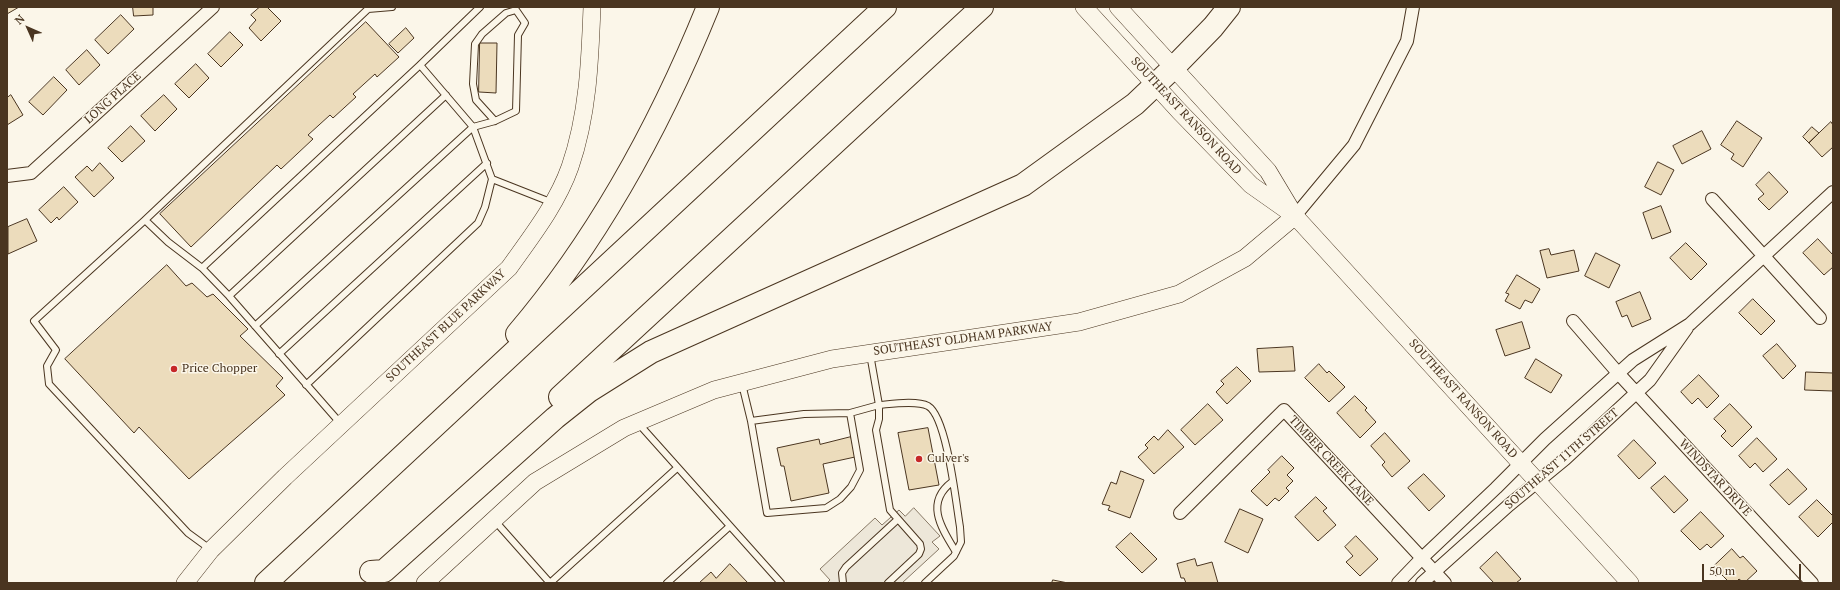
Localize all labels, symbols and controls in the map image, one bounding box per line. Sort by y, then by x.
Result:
north arrow [8,8,48,48]
text: N [12,12,27,27]
street label: SOUTHEAST RANSON ROAD [1128,54,1244,178]
street label: LONG PLACE [82,69,144,127]
street label: SOUTHEAST BLUE PARKWAY [383,267,509,385]
street label: SOUTHEAST OLDHAM PARKWAY [873,319,1053,359]
street label: SOUTHEAST RANSON ROAD [1406,336,1520,462]
place label: Price Chopper [182,362,257,376]
marker: Price Chopper [169,364,179,374]
street label: SOUTHEAST 11TH STREET [1502,406,1622,512]
street label: TIMBER CREEK LANE [1286,413,1376,509]
street label: WINDSTAR DRIVE [1676,437,1754,519]
place label: Culver's [927,452,969,466]
marker: Culver's [914,454,924,464]
scale bar [1704,556,1803,582]
text: 50 m [1709,563,1735,578]

